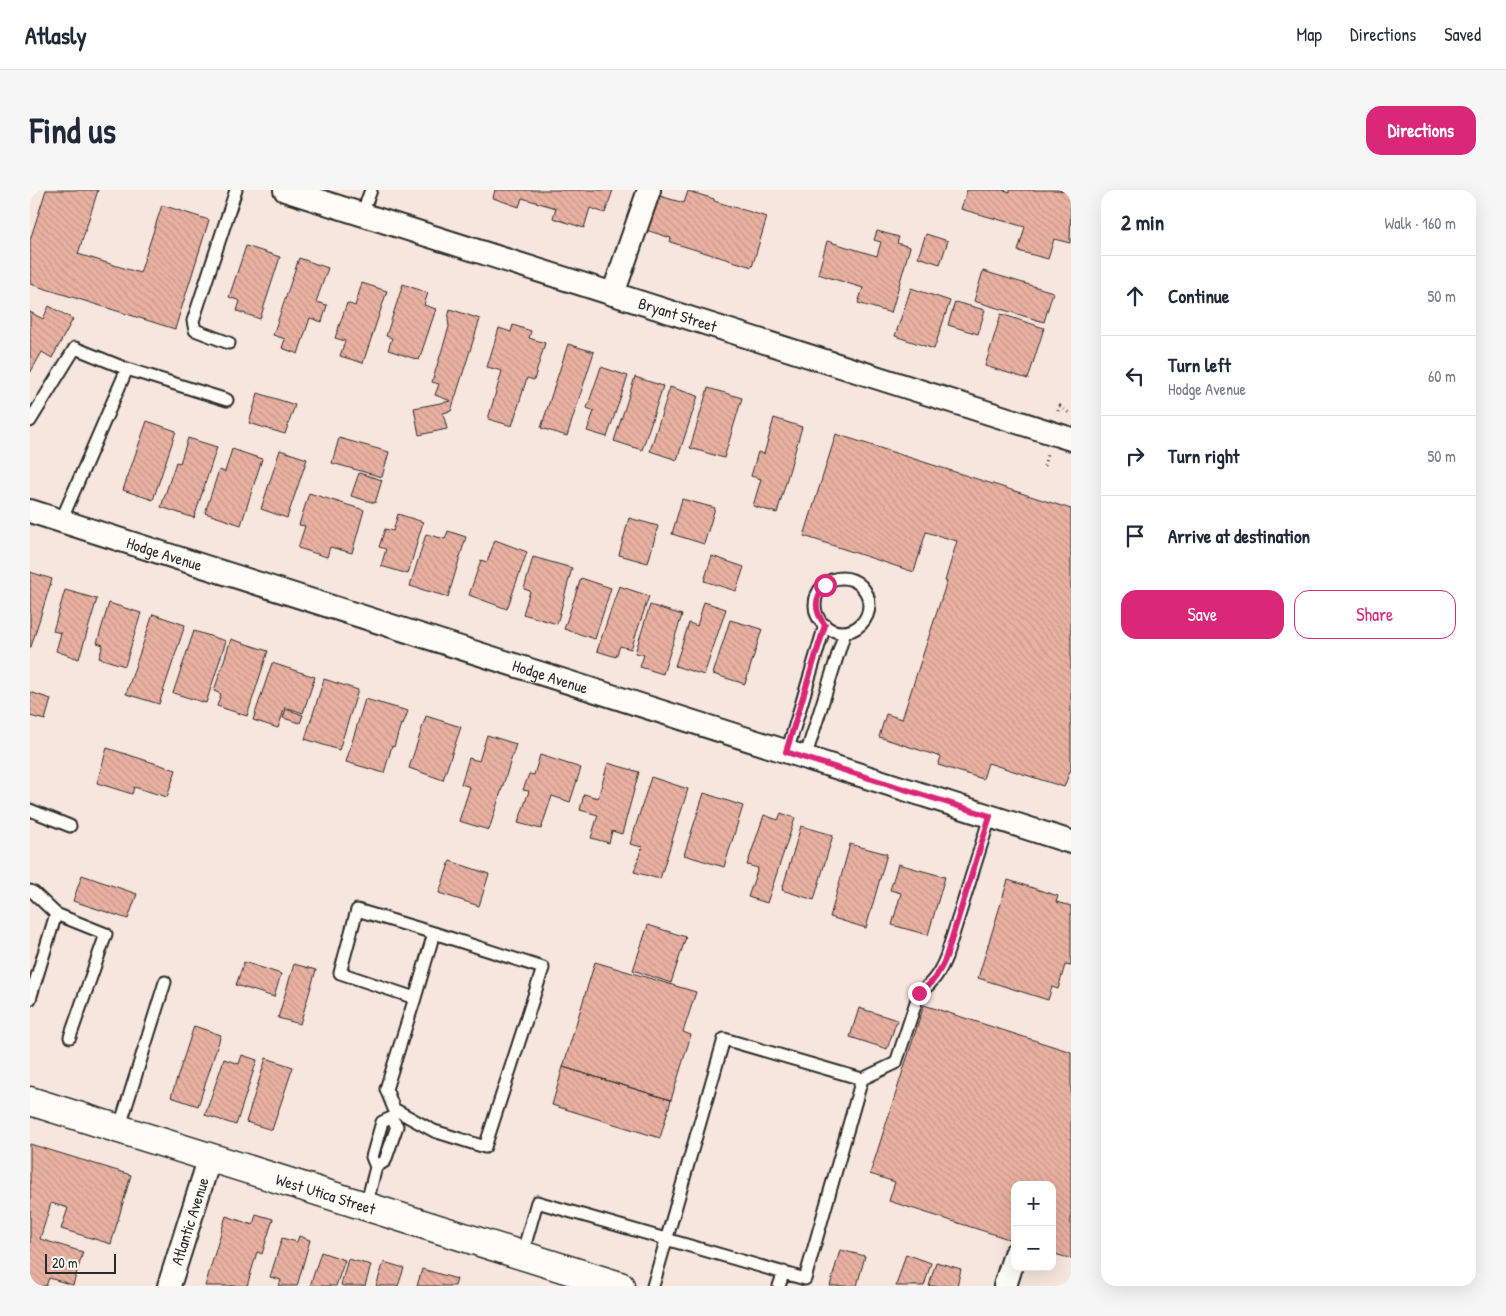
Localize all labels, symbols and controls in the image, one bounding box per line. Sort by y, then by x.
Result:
text: Atlasly [25,19,87,51]
text: Map [1297,22,1322,47]
text: Directions [1350,22,1416,47]
text: Saved [1444,22,1481,47]
button: Directions [1366,106,1476,155]
text: Find us [30,107,116,154]
text: 2 min [1121,208,1164,237]
text: Walk · 160 m [1384,212,1456,234]
icon: ahead [1121,282,1149,310]
text: Continue [1168,283,1229,309]
text: 50 m [1428,285,1456,307]
street label: Bryant Street [636,292,720,337]
text: Turn left [1168,352,1231,378]
icon: left [1121,362,1149,390]
text: 60 m [1428,365,1456,387]
text: Hodge Avenue [1168,378,1246,400]
icon: right [1121,442,1149,470]
text: Turn right [1168,443,1239,469]
text: 50 m [1428,445,1456,467]
icon: arrive [1121,522,1149,550]
text: Arrive at destination [1168,523,1310,549]
street label: Hodge Avenue [124,531,205,576]
route start [814,574,837,597]
button: Save [1121,590,1284,639]
button: Share [1294,590,1456,639]
street label: Hodge Avenue [510,654,591,699]
route end [908,982,931,1005]
street label: West Utica Street [273,1168,379,1220]
street label: Atlantic Avenue [165,1174,214,1268]
map controls [1011,1181,1056,1271]
button: + [1011,1181,1056,1226]
button: − [1011,1226,1056,1271]
scale bar [45,1251,116,1274]
text: 20 m [52,1253,78,1272]

